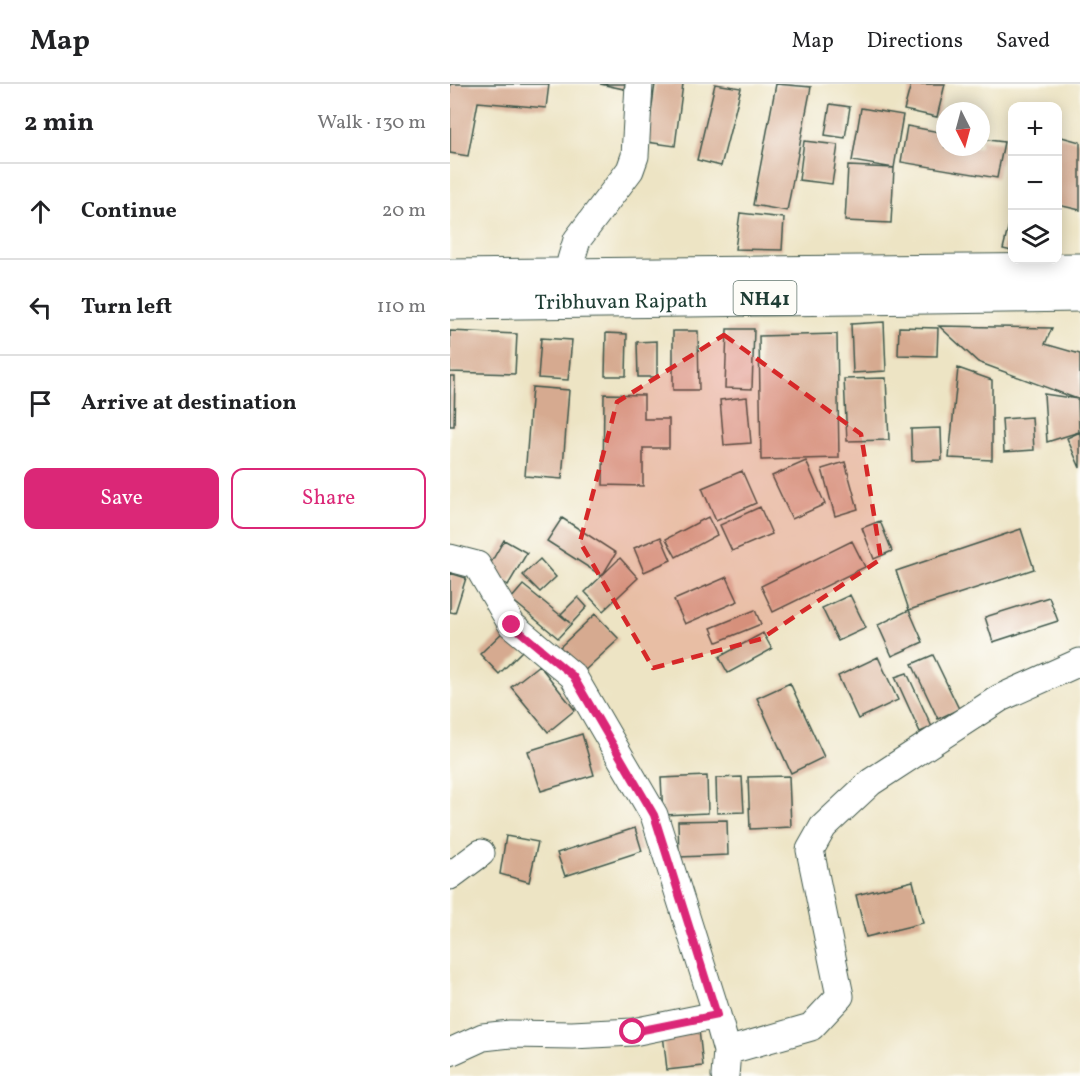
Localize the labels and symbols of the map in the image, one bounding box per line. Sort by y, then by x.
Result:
north arrow [936,102,990,156]
road number: NH41 [734,281,796,315]
street label: Tribhuvan Rajpath [534,287,708,318]
route end [498,611,524,637]
route start [619,1018,645,1044]

